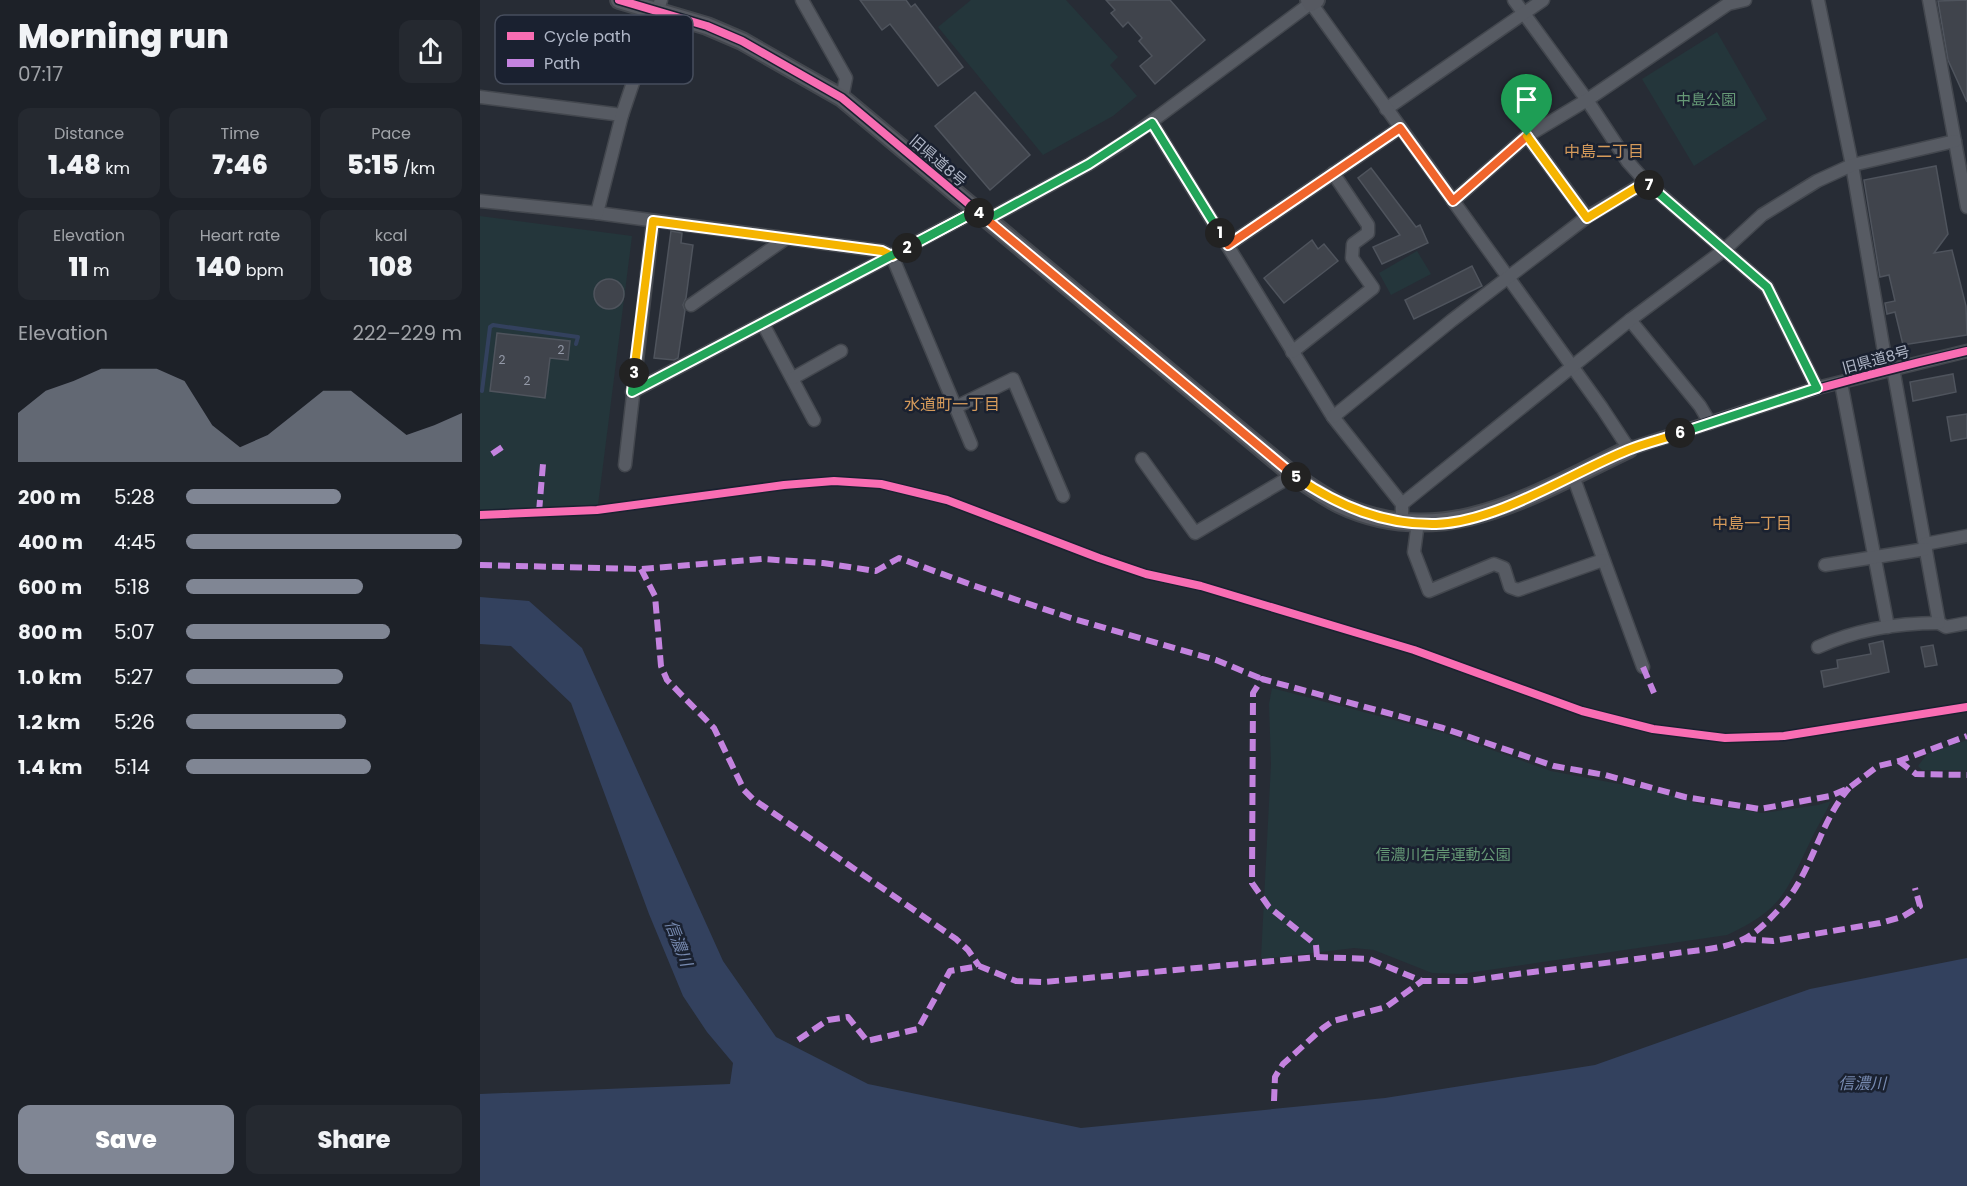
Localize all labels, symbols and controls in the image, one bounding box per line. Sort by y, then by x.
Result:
text: Morning run [18,13,229,60]
legend [495,15,693,84]
button: share [399,20,462,83]
text: Cycle path [544,25,631,48]
text: Path [544,52,580,75]
text: 07:17 [18,60,63,88]
pin [1501,74,1552,136]
icon: arrive [1510,83,1543,116]
park label: 中島公園 [1676,89,1736,110]
text: Distance [54,122,124,145]
text: Time [221,122,260,145]
text: Pace [371,122,411,145]
street label: 旧県道8号 [905,130,971,191]
district label: 中島二丁目 [1564,140,1644,163]
text: 1.48 [48,147,101,183]
text: 7:46 [212,147,268,183]
text: 5:15 [347,147,399,183]
text: km [101,157,130,180]
text: /km [399,157,435,180]
pin: 7 [1634,170,1664,200]
text: 7 [1645,173,1653,196]
pin: 4 [964,198,994,228]
text: 4 [974,201,984,224]
pin: 1 [1205,218,1235,248]
text: 1 [1217,221,1223,244]
text: Elevation [53,224,125,247]
text: Heart rate [200,224,280,247]
text: kcal [375,224,407,247]
pin: 2 [892,233,922,263]
text: 2 [902,236,912,259]
text: 11 [69,249,89,285]
text: 140 [196,249,241,285]
text: 108 [369,249,413,285]
text: m [89,259,109,282]
text: bpm [241,259,284,282]
text: Elevation [18,319,108,347]
text: 222–229 m [352,319,462,347]
street label: 旧県道8号 [1840,340,1912,379]
house number: 2 [558,341,565,358]
house number: 2 [499,351,506,368]
pin: 3 [619,358,649,388]
text: 3 [629,361,639,384]
house number: 2 [524,372,531,389]
district label: 水道町一丁目 [904,393,1000,416]
pin: 6 [1665,418,1695,448]
text: 6 [1675,421,1685,444]
pin: 5 [1281,462,1311,492]
text: 5 [1291,465,1301,488]
text: 200 m [18,483,81,511]
text: 5:28 [114,483,155,511]
district label: 中島一丁目 [1712,512,1792,535]
text: 400 m [18,528,83,556]
text: 4:45 [114,528,156,556]
text: 600 m [18,573,82,601]
text: 5:18 [114,573,150,601]
text: 800 m [18,618,82,646]
text: 5:07 [114,618,154,646]
text: 1.0 km [18,663,82,691]
text: 5:27 [114,663,153,691]
text: 1.2 km [18,708,80,736]
text: 5:26 [114,708,155,736]
text: 1.4 km [18,753,82,781]
text: 5:14 [114,753,150,781]
park label: 信濃川右岸運動公園 [1375,844,1511,865]
water label: 信濃川 [659,917,699,972]
water label: 信濃川 [1838,1072,1888,1095]
button: Save [18,1105,234,1174]
button: Share [246,1105,462,1174]

